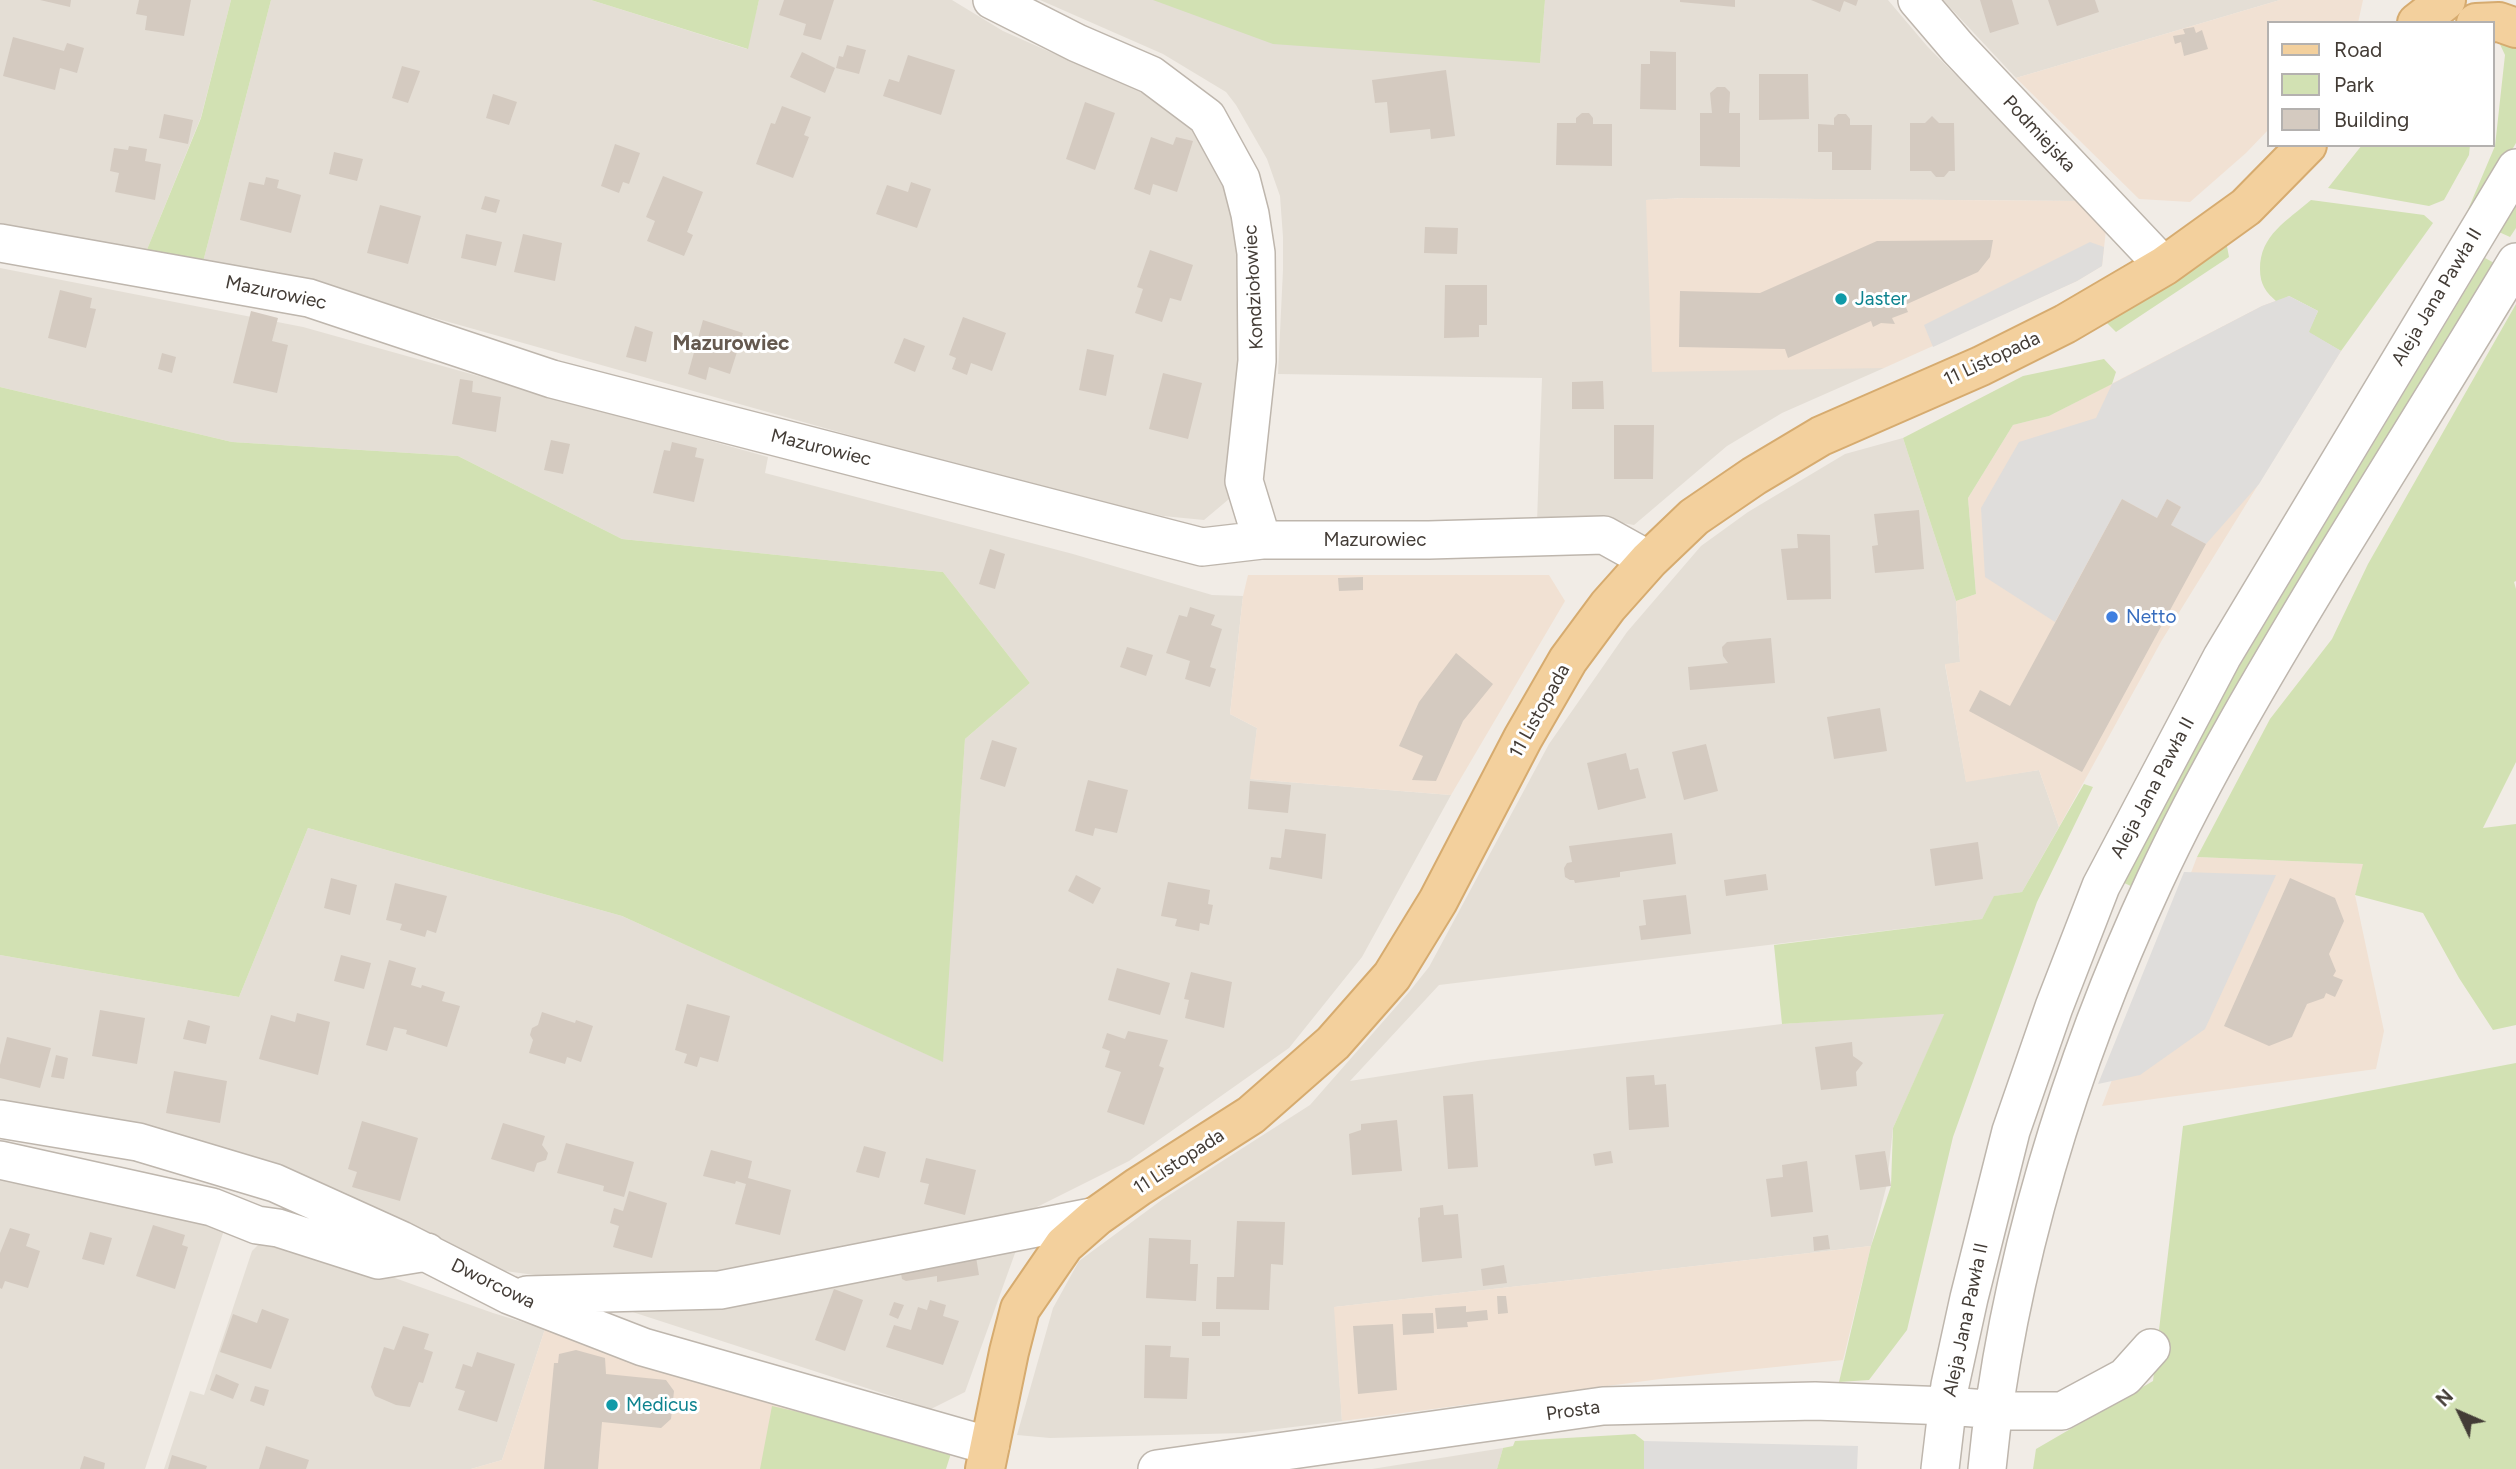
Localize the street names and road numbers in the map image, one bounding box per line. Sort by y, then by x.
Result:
street label: Podmiejska [1998,91,2080,177]
street label: Kondziołowiec [1239,224,1269,350]
street label: Aleja Jana Pawła II [2387,224,2487,370]
street label: Mazurowiec [223,271,329,315]
street label: 11 Listopada [1940,327,2044,391]
street label: Mazurowiec [768,424,874,472]
street label: Mazurowiec [1324,529,1426,551]
street label: 11 Listopada [1505,660,1575,762]
street label: Aleja Jana Pawła II [2106,713,2200,863]
street label: 11 Listopada [1129,1124,1229,1200]
street label: Aleja Jana Pawła II [1939,1241,1993,1399]
street label: Dworcowa [447,1254,539,1314]
street label: Prosta [1545,1396,1601,1426]

